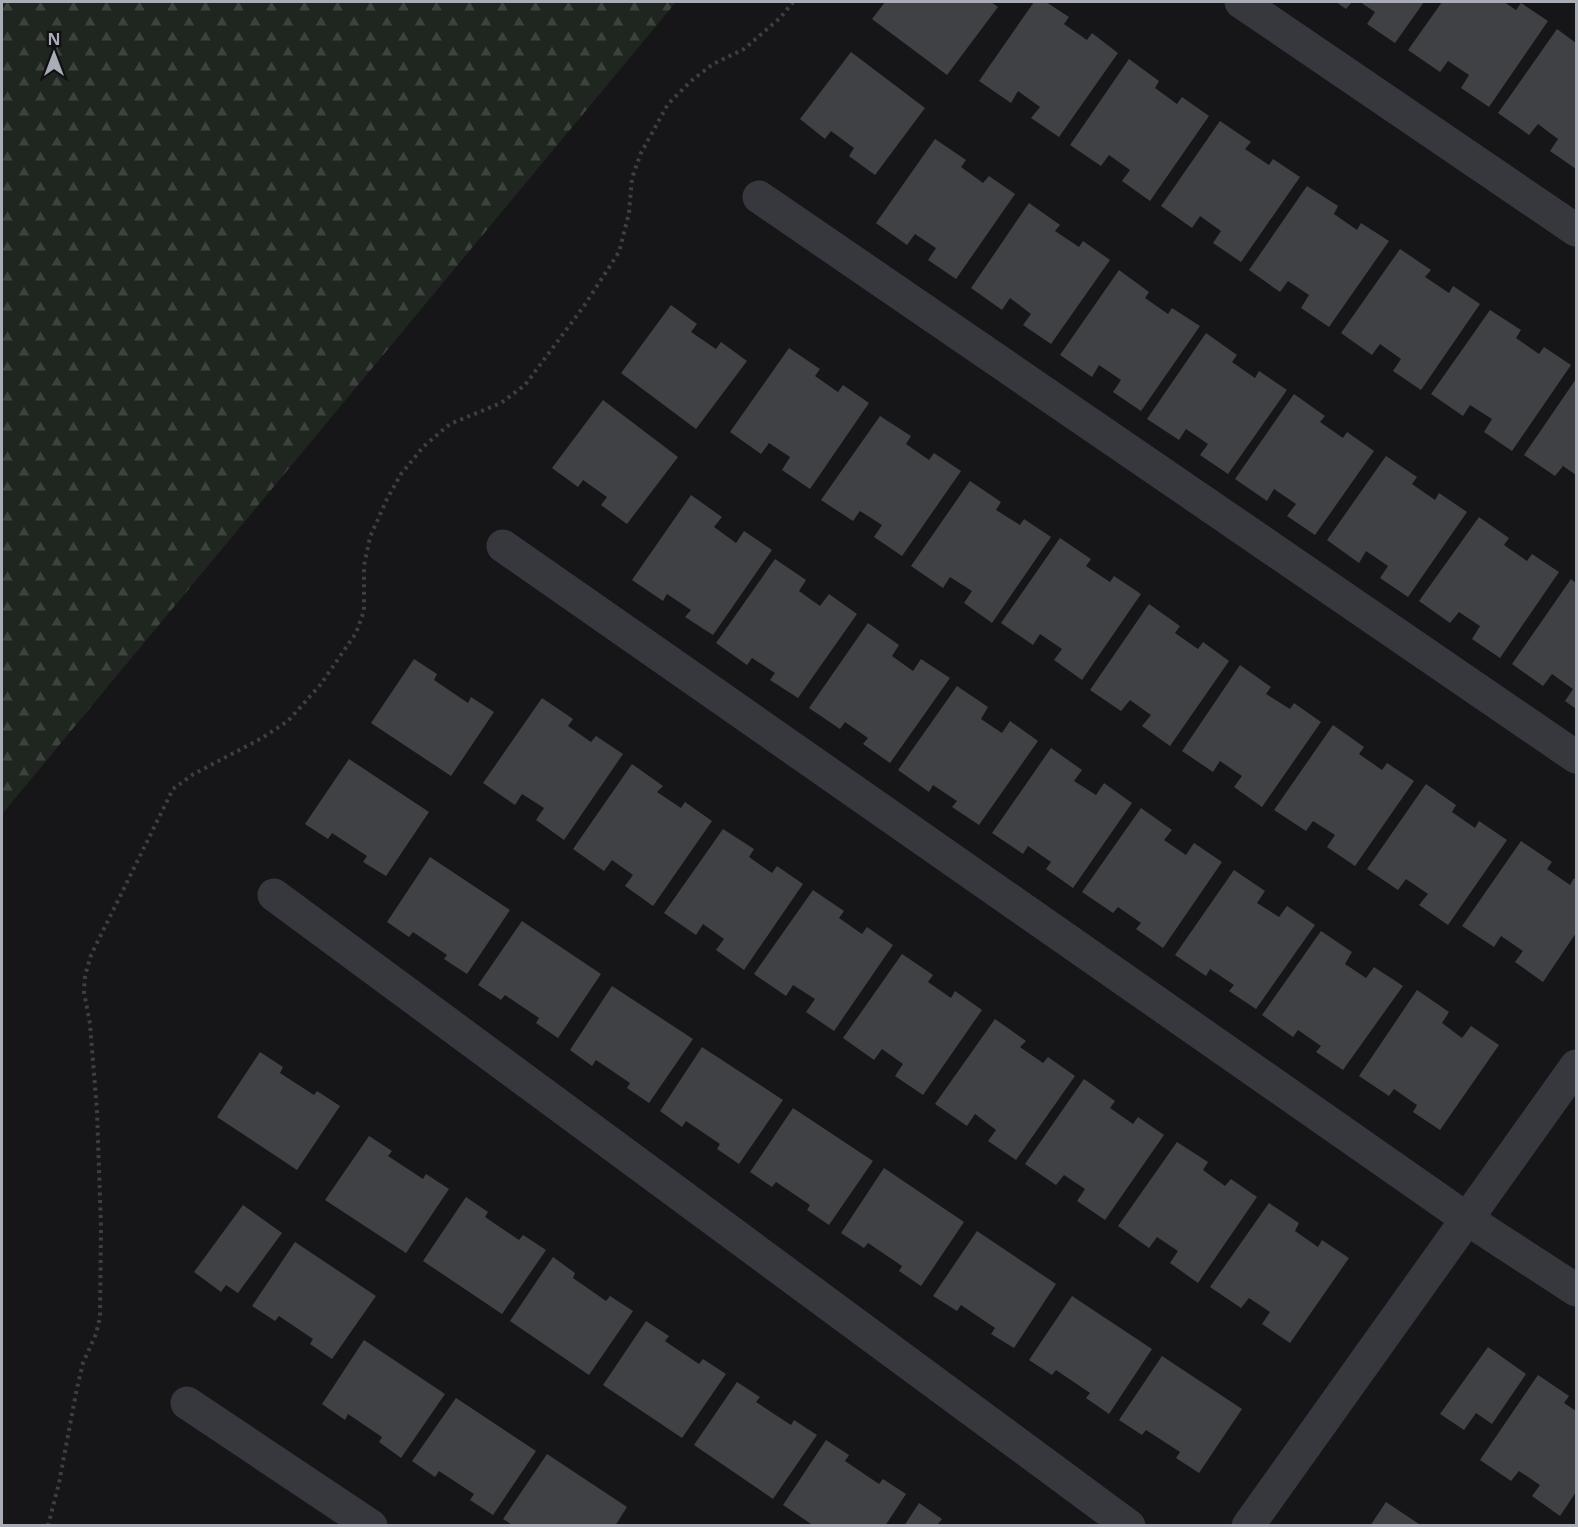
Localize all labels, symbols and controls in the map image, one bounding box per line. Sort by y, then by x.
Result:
north arrow [24,24,84,84]
text: N [47,28,61,50]

